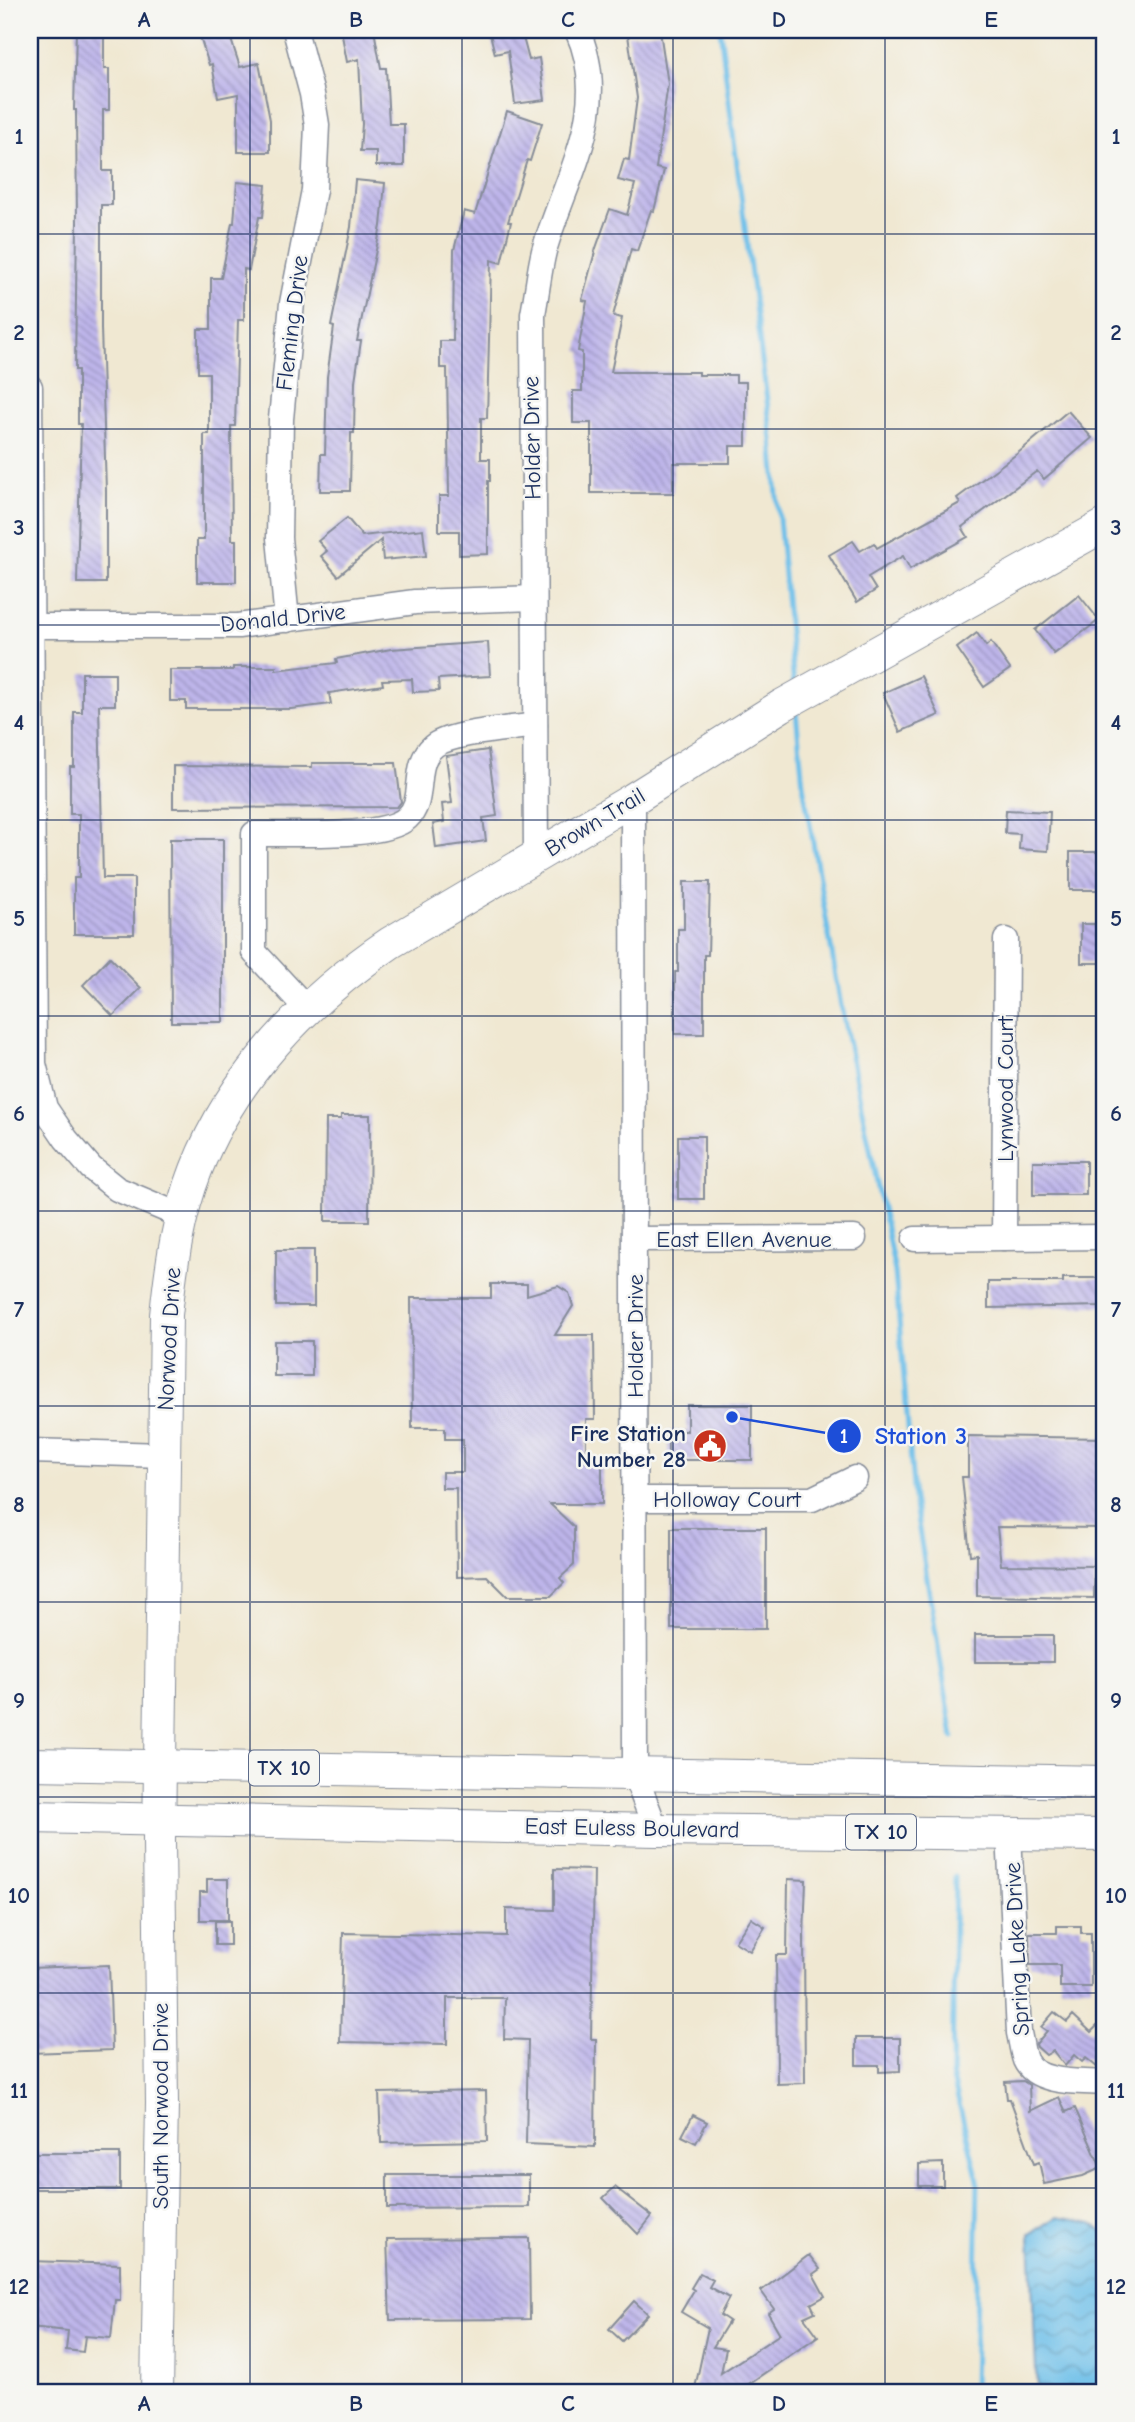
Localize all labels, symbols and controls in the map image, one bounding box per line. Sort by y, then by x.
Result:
text: A [138,6,151,33]
text: B [349,6,363,33]
text: C [561,6,575,33]
text: D [772,6,786,33]
text: E [984,6,998,33]
text: 1 [14,123,24,150]
text: 1 [1111,123,1121,150]
street label: Fleming Drive [270,254,314,392]
text: 2 [13,319,25,346]
text: 2 [1110,319,1122,346]
street label: Holder Drive [517,376,547,500]
text: 3 [13,514,25,541]
text: 3 [1110,514,1122,541]
street label: Donald Drive [219,598,347,638]
text: 4 [14,709,25,736]
text: 4 [1111,709,1122,736]
street label: Brown Trail [540,782,650,862]
text: 5 [13,905,25,932]
text: 5 [1110,905,1122,932]
street label: Lynwood Court [992,1015,1019,1162]
text: 6 [13,1100,25,1127]
text: 6 [1110,1100,1122,1127]
street label: East Ellen Avenue [656,1226,832,1253]
street label: Norwood Drive [152,1267,186,1411]
street label: Holder Drive [622,1274,649,1398]
text: 7 [14,1296,25,1323]
text: 7 [1111,1296,1122,1323]
callout: Station 3 [826,1413,981,1458]
place label: Fire Station Number 28 [570,1420,686,1473]
text: Station 3 [875,1422,967,1450]
text: 1 [840,1424,848,1448]
public building icon: Fire Station Number 28 [691,1427,729,1465]
street label: Holloway Court [653,1486,802,1513]
text: 8 [13,1491,25,1518]
text: 8 [1110,1491,1122,1518]
text: 9 [13,1687,25,1714]
text: 9 [1110,1687,1122,1714]
road number: TX 10 [249,1750,319,1786]
street label: East Euless Boulevard [524,1813,740,1843]
road number: TX 10 [846,1814,916,1850]
street label: Spring Lake Drive [999,1861,1035,2037]
text: 10 [8,1882,30,1909]
text: 10 [1105,1882,1127,1909]
street label: South Norwood Drive [147,2003,174,2209]
text: 11 [10,2077,28,2104]
text: 11 [1107,2077,1125,2104]
text: 12 [9,2273,29,2300]
text: 12 [1106,2273,1126,2300]
text: A [138,2390,151,2417]
text: B [349,2390,363,2417]
text: C [561,2390,575,2417]
text: D [772,2390,786,2417]
text: E [984,2390,998,2417]

